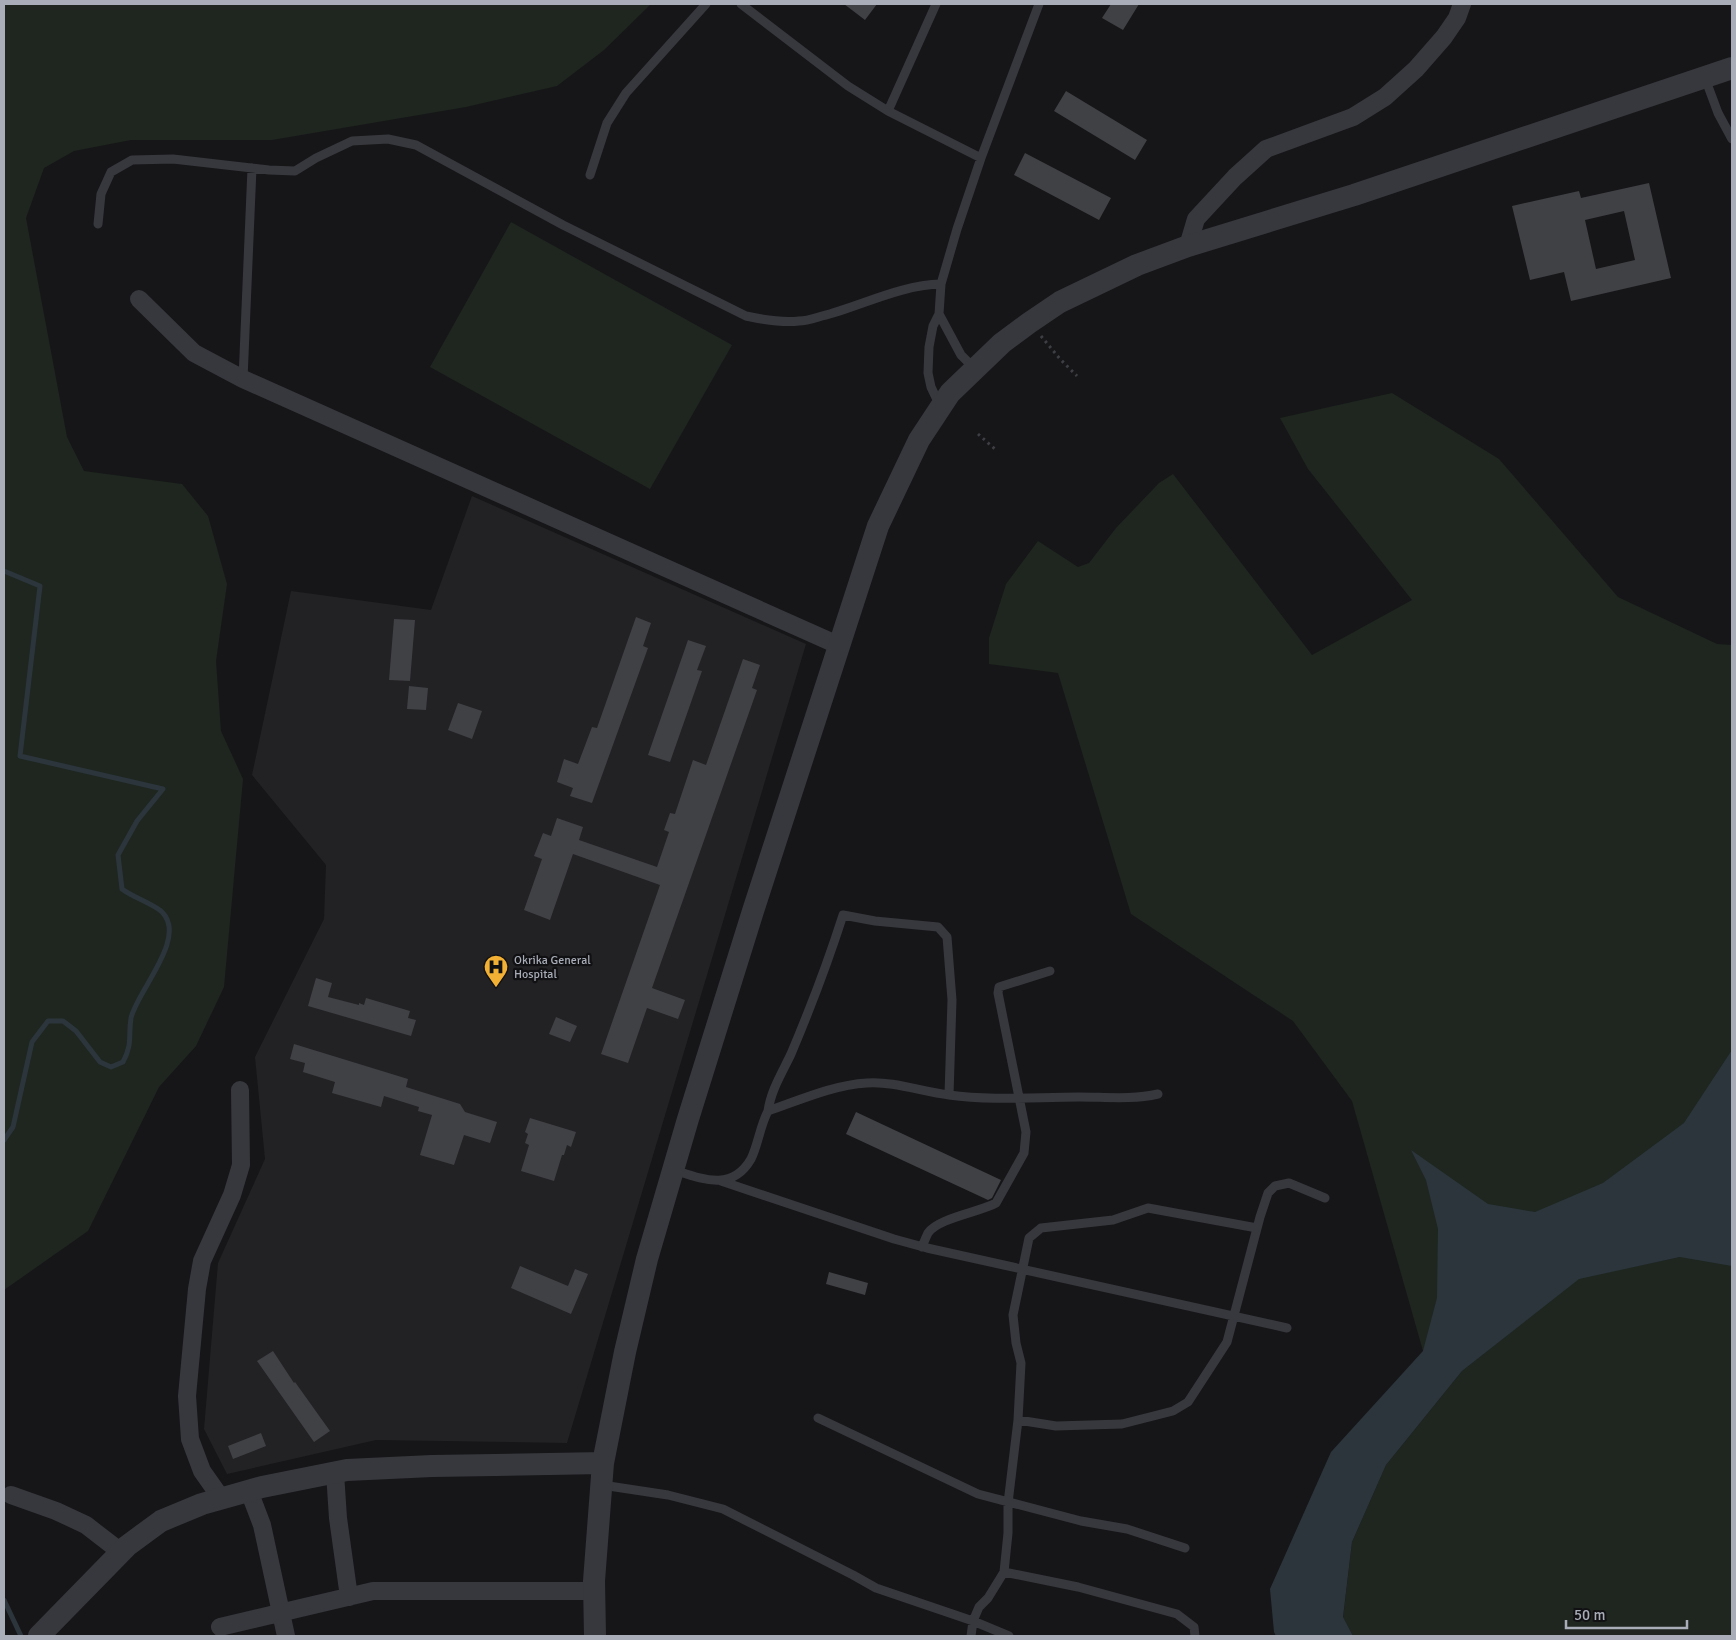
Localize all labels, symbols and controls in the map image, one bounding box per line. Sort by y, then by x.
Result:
place label: Okrika General Hospital [514,953,591,982]
hospital icon: Okrika General Hospital [483,954,509,988]
scale bar [1566,1598,1687,1630]
text: 50 m [1574,1606,1605,1624]

